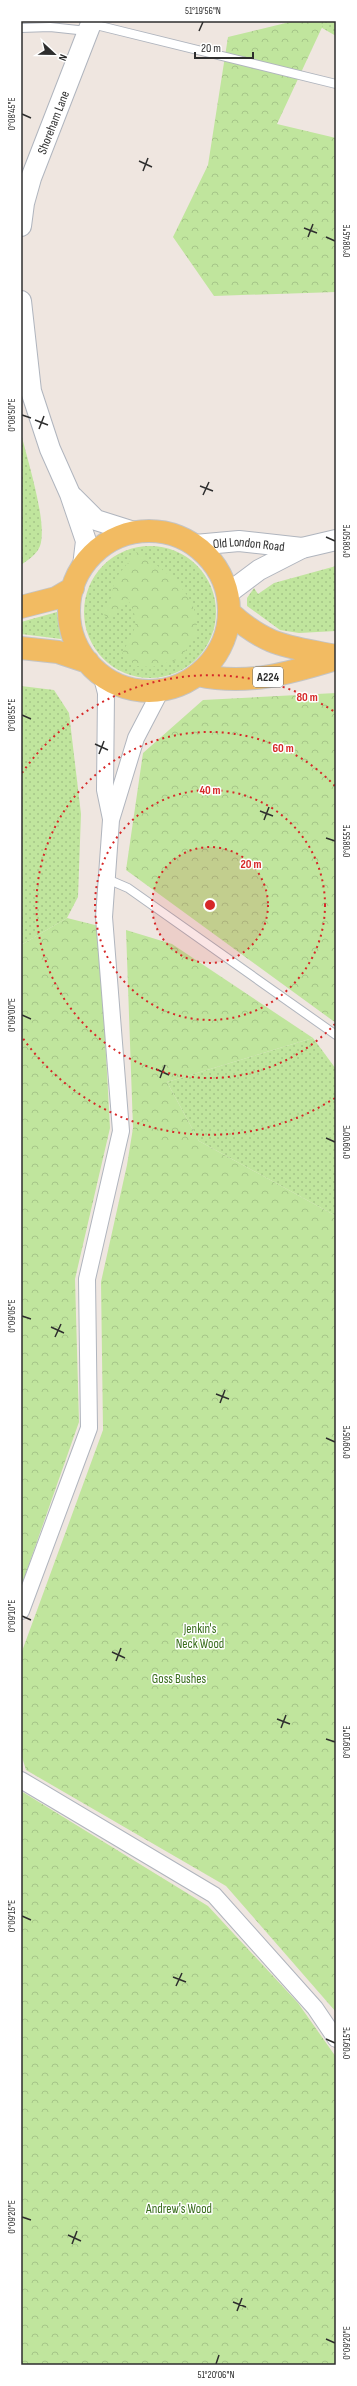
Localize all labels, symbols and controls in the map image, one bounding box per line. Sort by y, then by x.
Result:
text: 51°19'56"N [185,5,221,17]
north arrow [34,34,74,74]
scale bar [195,34,253,60]
text: 20 m [201,41,221,56]
text: N [56,52,70,63]
street label: Shoreham Lane [34,88,73,157]
text: 0°08'45"E [6,97,18,131]
text: 0°08'45"E [341,224,353,258]
text: 0°08'50"E [6,398,18,432]
text: 0°08'50"E [341,524,353,558]
street label: Old London Road [212,534,285,555]
road number: A224 [253,667,283,687]
text: 80 m [296,690,318,705]
text: 0°08'55"E [6,699,18,731]
text: 60 m [272,741,294,756]
text: 40 m [199,783,221,798]
text: 0°08'55"E [341,825,353,857]
text: 20 m [241,857,261,872]
centre of rings [203,898,217,912]
text: 0°09'00"E [6,998,18,1032]
text: 0°09'00"E [341,1125,353,1159]
text: 0°09'05"E [6,1299,18,1333]
text: 0°09'05"E [341,1425,353,1459]
text: 0°09'10"E [6,1600,18,1632]
park label: Jenkin's Neck Wood [176,1621,224,1652]
park label: Goss Bushes [152,1671,207,1687]
text: 0°09'10"E [341,1726,353,1758]
text: 0°09'15"E [6,1900,18,1932]
text: 0°09'15"E [341,2027,353,2059]
text: 0°09'20"E [6,2200,18,2234]
park label: Andrew's Wood [145,2201,212,2217]
text: 0°09'20"E [341,2326,353,2360]
text: 51°20'06"N [197,2369,235,2381]

